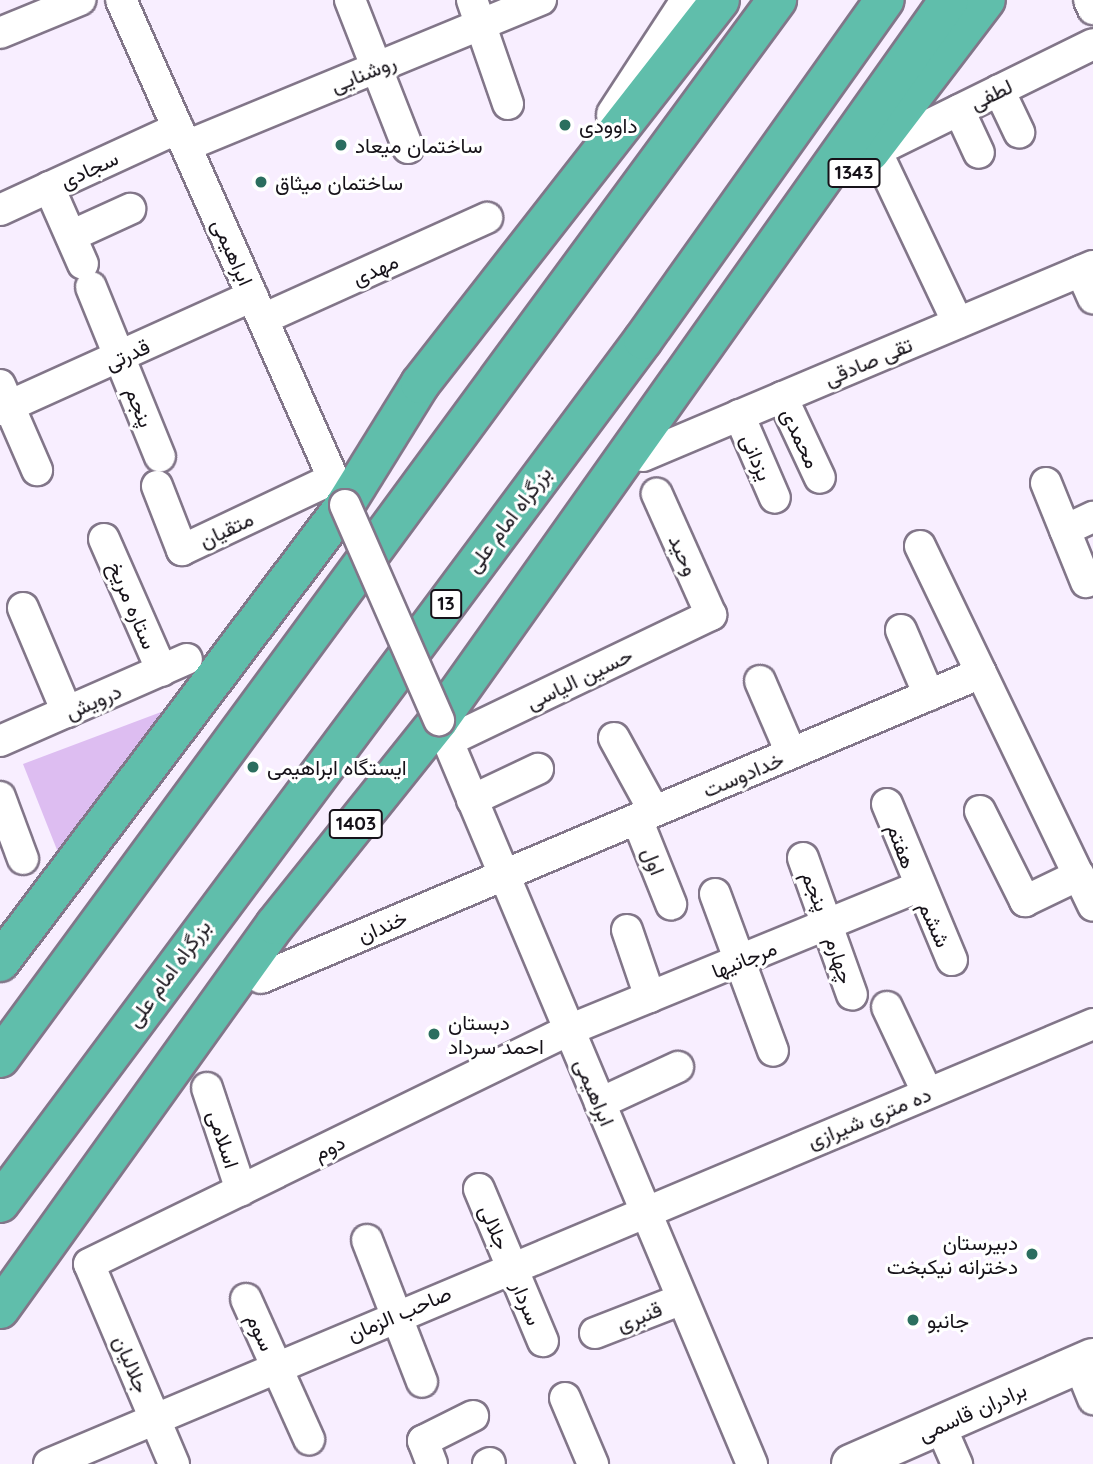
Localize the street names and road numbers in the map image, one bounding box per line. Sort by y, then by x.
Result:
street label: روشنایی [327,49,399,97]
street label: لطفی [966,73,1016,115]
street label: سجادی [56,145,122,193]
road number: 1343 [826,158,882,188]
street label: ابراهیمی [207,215,259,289]
street label: مهدی [348,248,402,290]
street label: تقی صادقی [820,331,916,391]
street label: قدرتی [101,333,153,375]
street label: پنجم [121,383,159,431]
street label: محمدی [776,404,826,472]
street label: یزدانی [736,430,778,484]
street label: بزرگراه امام علی [460,461,556,577]
street label: متقیان [195,506,257,552]
street label: وحید [664,531,704,579]
street label: ستاره مریخ [103,557,163,653]
road number: 13 [428,589,464,620]
street label: حسین الیاسی [522,641,636,715]
street label: درویش [61,678,125,724]
street label: خدادوست [699,746,787,802]
road number: 1403 [328,808,384,839]
street label: هفتم [882,820,922,872]
street label: اول [637,843,671,879]
street label: پنجم [797,867,835,915]
street label: ششم [914,897,956,951]
street label: خندان [353,904,411,948]
street label: بزرگراه امام علی [121,914,215,1032]
street label: چهارم [821,933,859,987]
street label: مرجانیها [708,935,780,983]
street label: ابراهیمی [570,1054,620,1130]
street label: ده متری شیرازی [803,1081,935,1153]
street label: اسلامی [203,1107,245,1171]
street label: دوم [309,1129,349,1165]
street label: جلالی [474,1201,516,1253]
street label: سردار [507,1277,547,1329]
street label: صاحب الزمان [343,1280,455,1346]
street label: قنبری [613,1296,665,1336]
street label: سوم [241,1309,281,1355]
street label: جلالیان [109,1331,155,1397]
street label: برادران قاسمی [914,1376,1030,1446]

